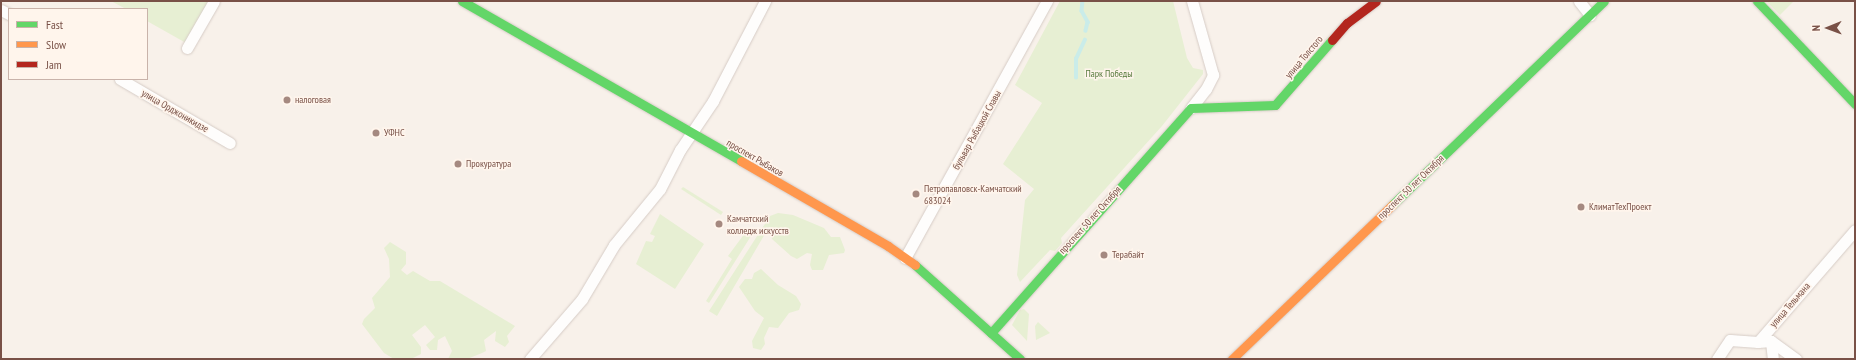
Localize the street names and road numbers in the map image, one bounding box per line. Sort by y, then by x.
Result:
street label: улица Толстого [1283,33,1325,81]
street label: улица Орджоникидзе [139,87,211,135]
street label: бульвар Рыбацкой Славы [950,88,1004,172]
street label: проспект Рыбаков [724,137,786,179]
street label: проспект 50 лет Октября [1375,152,1447,222]
street label: проспект 50 лет Октября [1056,183,1124,257]
street label: улица Тельмана [1767,280,1813,330]

